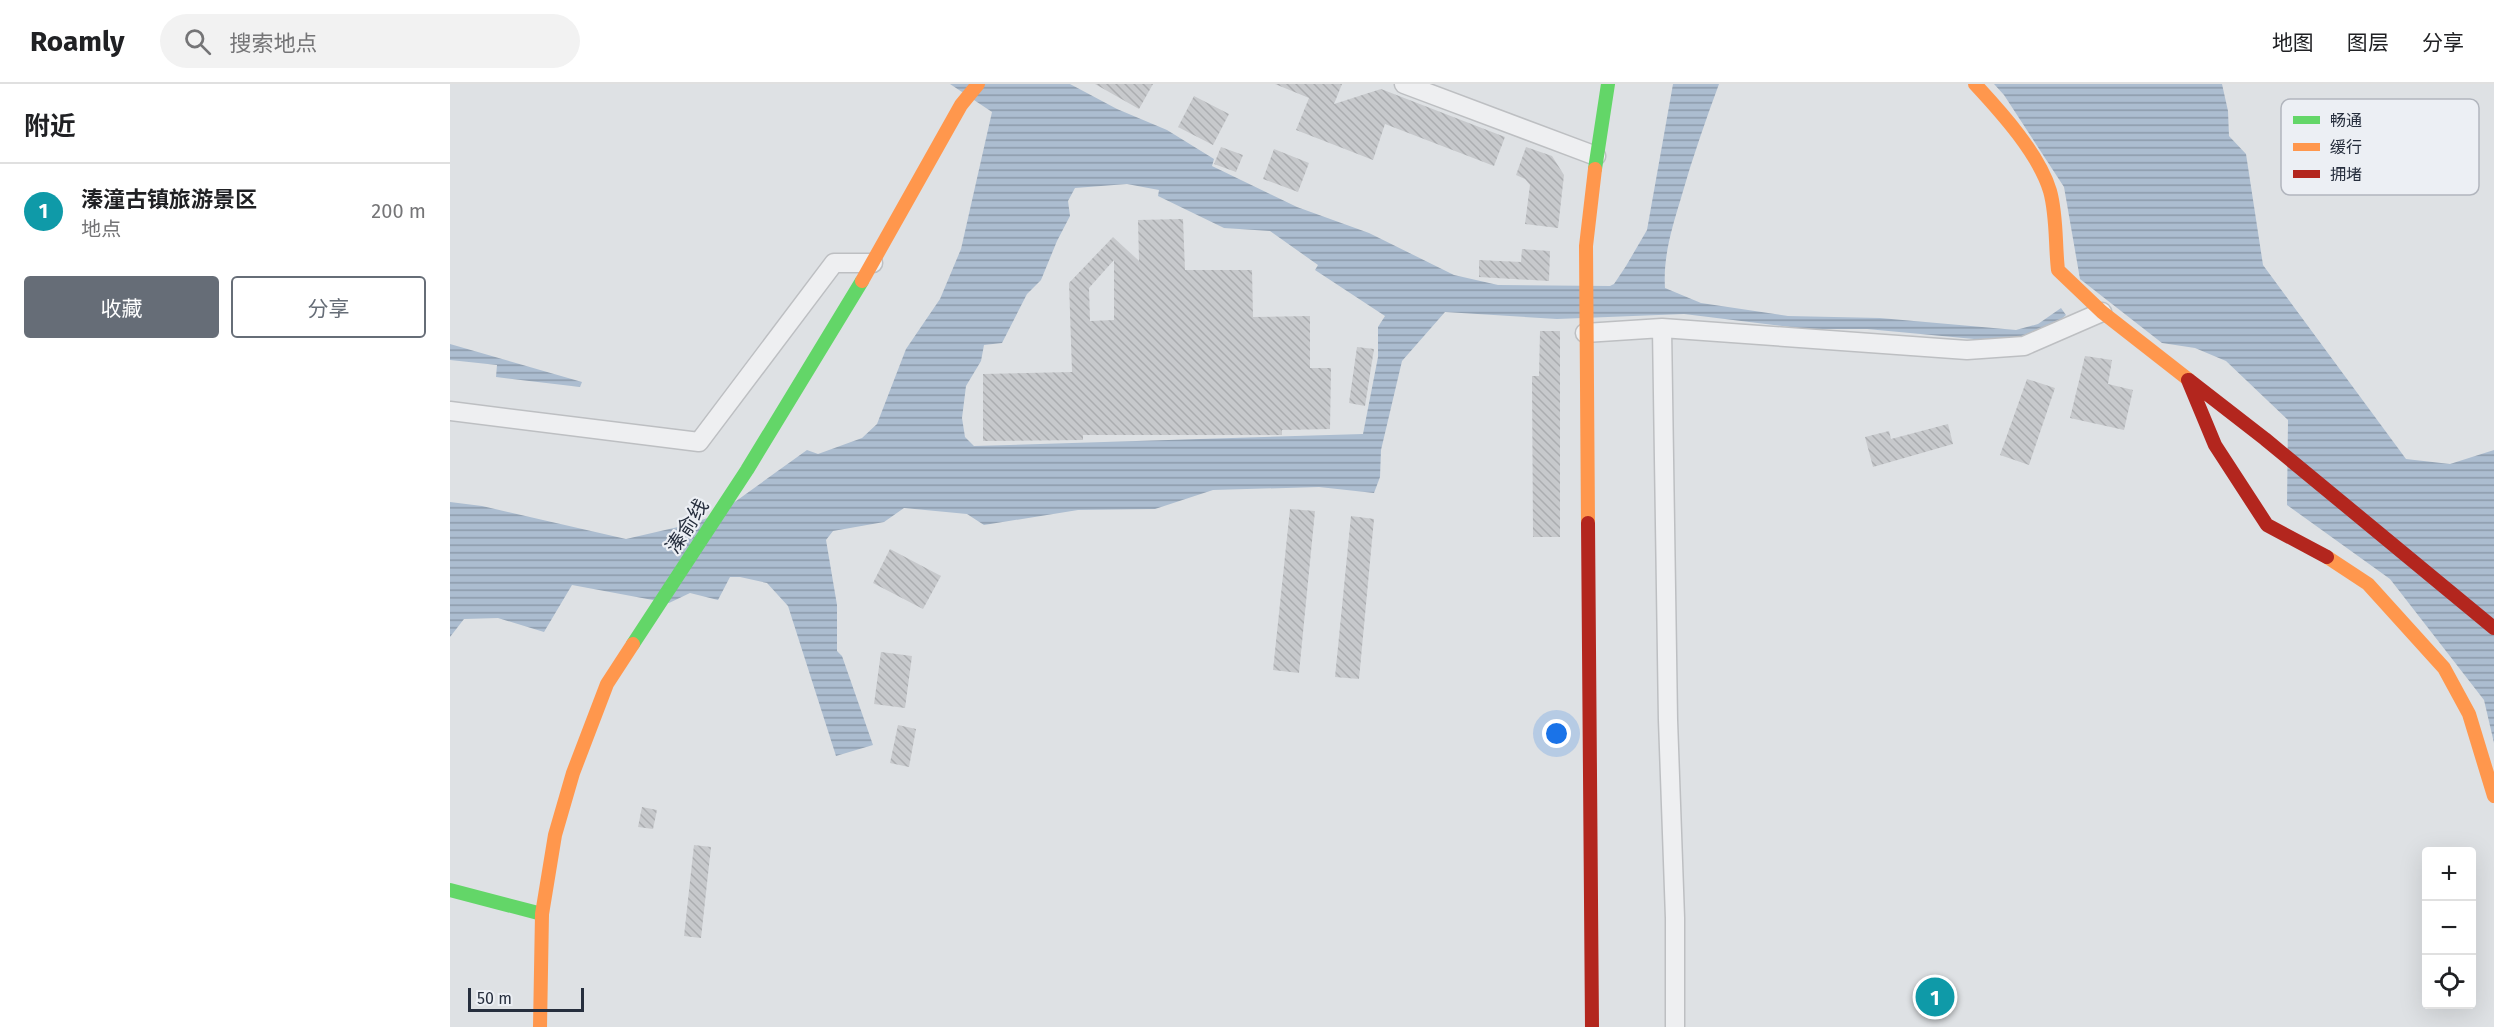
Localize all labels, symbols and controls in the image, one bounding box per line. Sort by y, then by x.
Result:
search box [160,14,580,68]
text: Roamly [30,25,124,58]
icon: search [181,25,214,58]
text: 搜索地点 [229,30,318,57]
text: 地图 [2272,30,2314,56]
text: 图层 [2347,30,2389,56]
text: 分享 [2422,30,2464,56]
legend [2281,99,2479,195]
text: 附近 [24,111,76,142]
text: 畅通 [2330,111,2362,130]
text: 缓行 [2330,138,2362,157]
text: 拥堵 [2330,165,2362,184]
text: 溱潼古镇旅游景区 [81,186,257,213]
text: 1 [39,199,48,223]
text: 200 m [371,199,426,223]
text: 地点 [81,217,121,241]
button: 收藏 [24,276,219,338]
button: 分享 [231,276,426,338]
street label: 溱俞线 [661,494,713,558]
your location [1542,719,1571,748]
map controls [2422,847,2476,1009]
button: + [2422,847,2476,901]
button: − [2422,901,2476,955]
button: locate [2422,955,2476,1009]
pin: 1 [1916,974,1954,1020]
scale bar [468,985,584,1012]
text: 50 m [477,989,512,1008]

